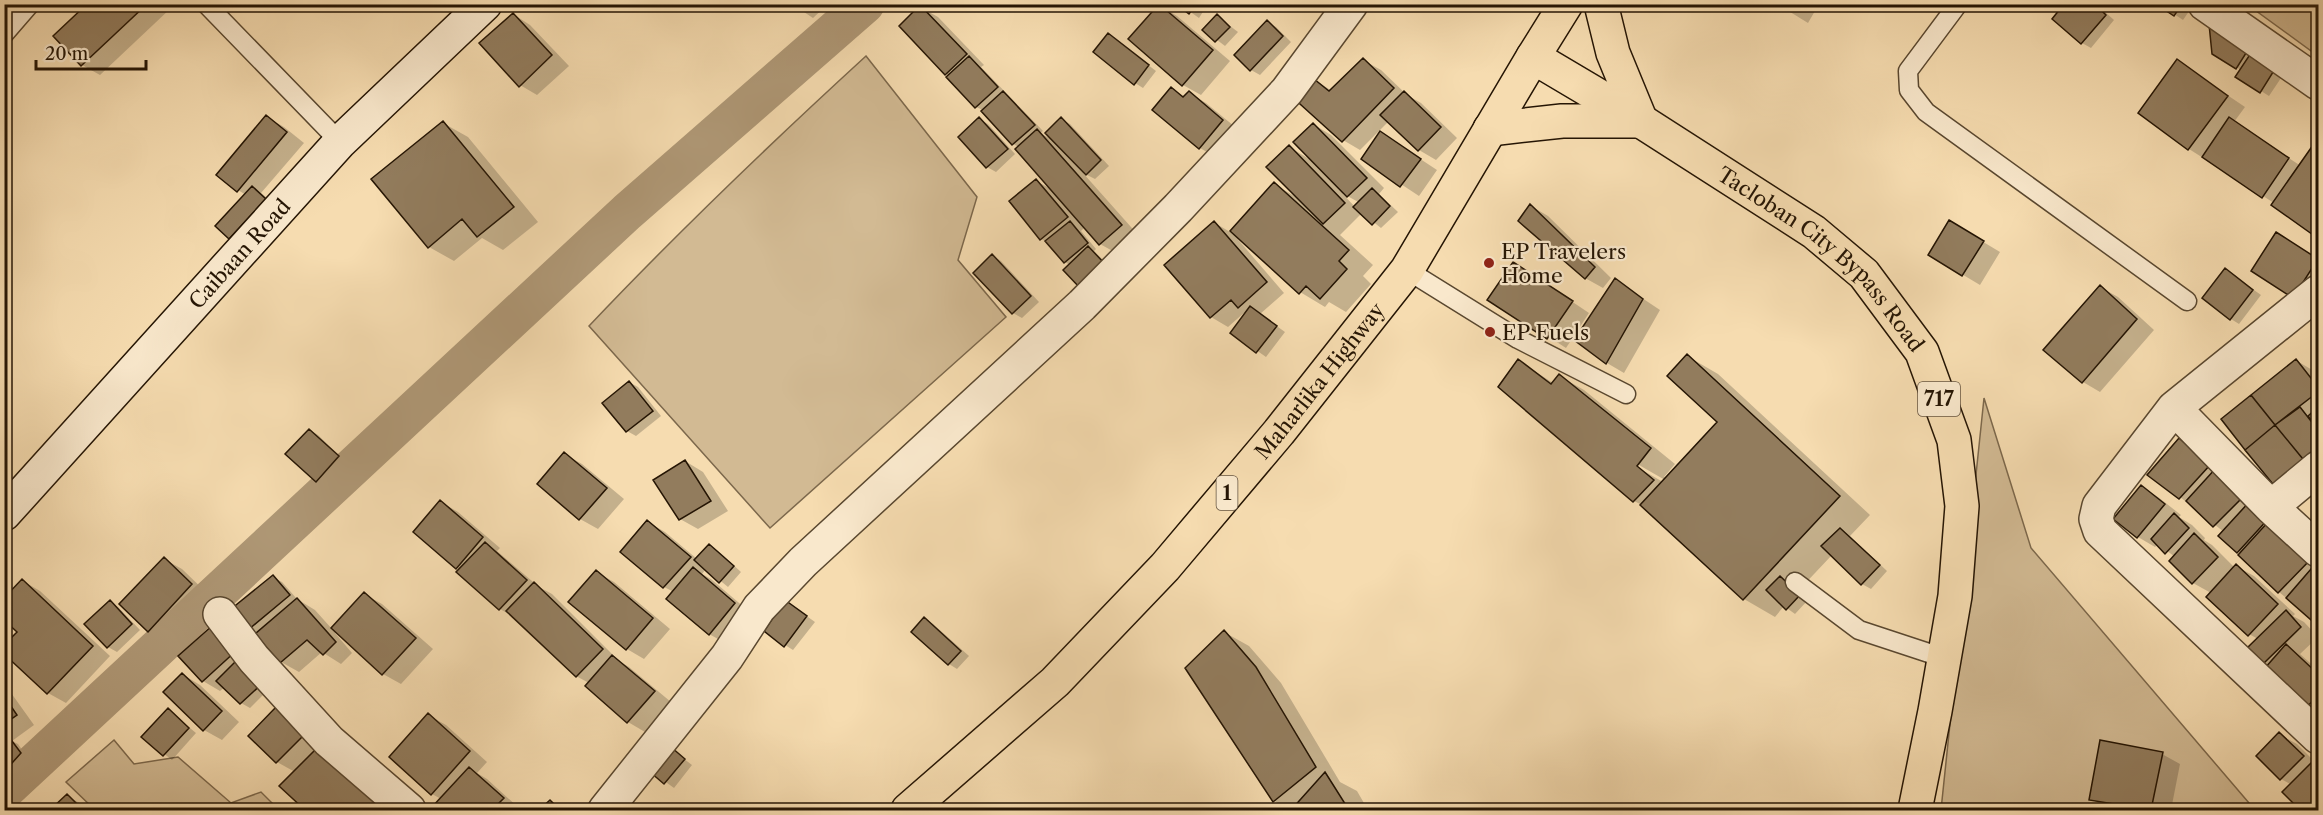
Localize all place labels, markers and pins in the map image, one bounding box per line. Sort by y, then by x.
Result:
place label: EP Travelers Home [1501,239,1626,288]
marker: EP Travelers Home [1482,256,1496,270]
place label: EP Fuels [1502,320,1589,345]
marker: EP Fuels [1483,325,1497,339]

